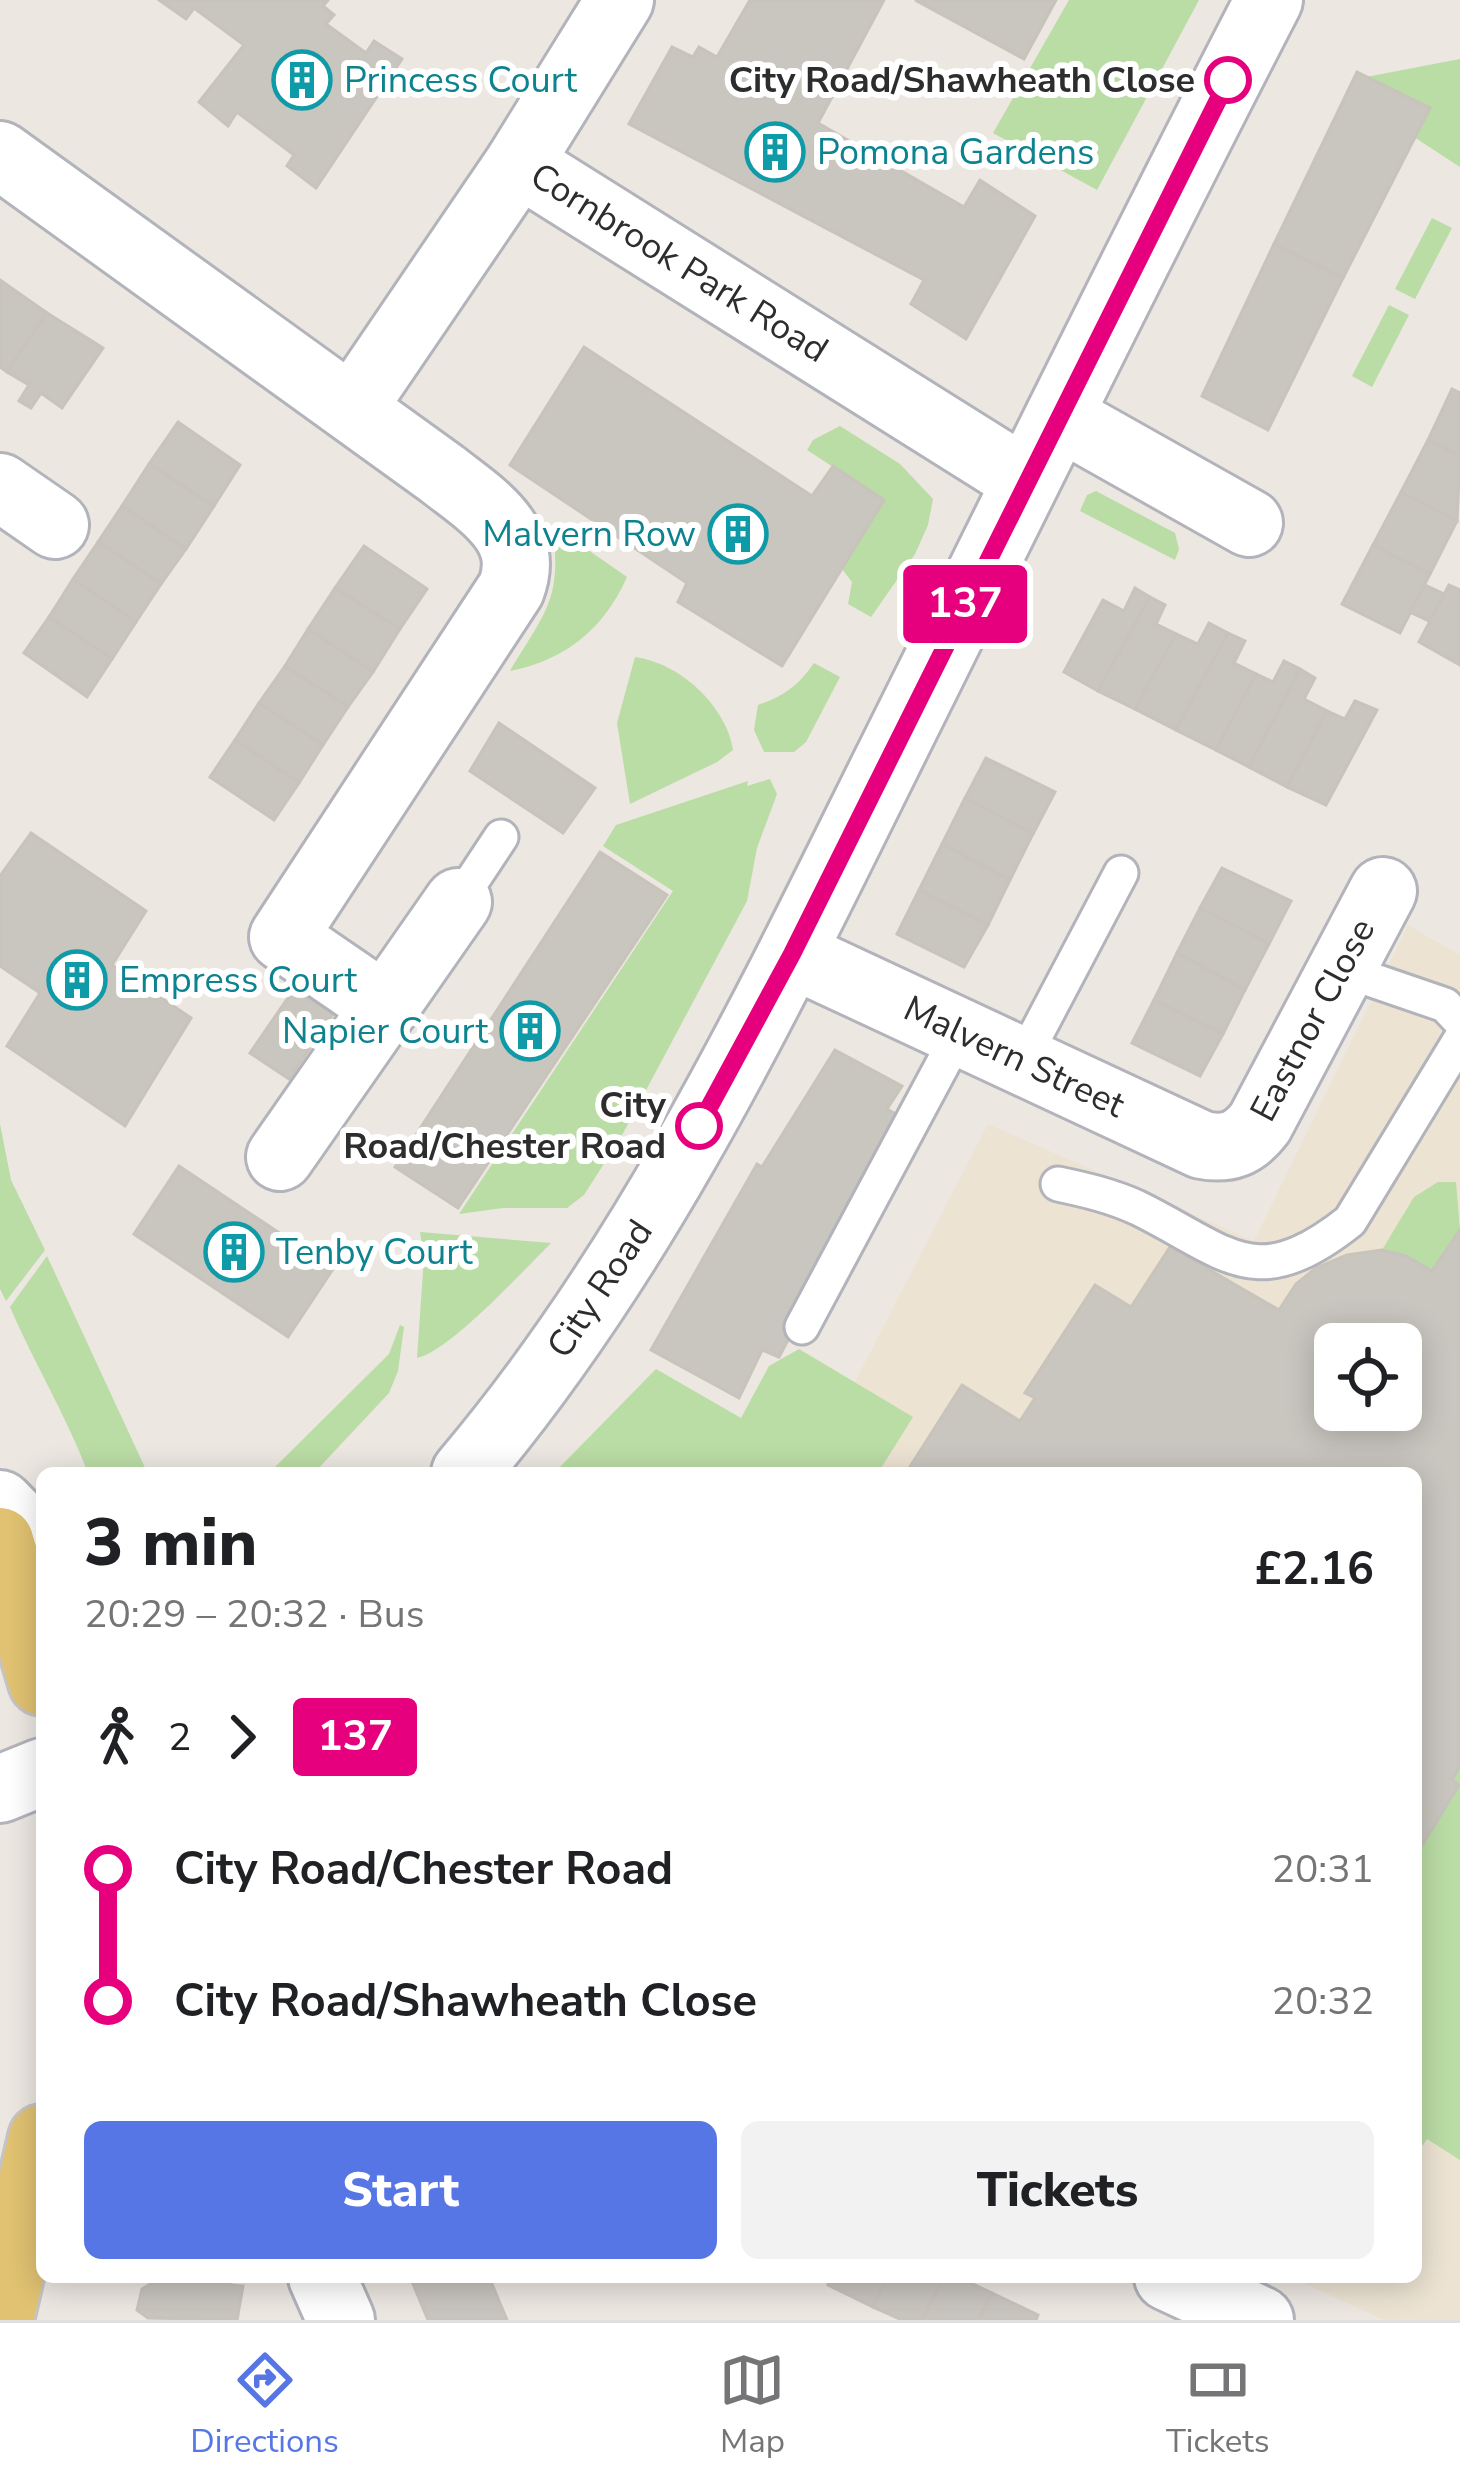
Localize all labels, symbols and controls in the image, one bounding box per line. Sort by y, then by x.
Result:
building icon: Princess Court [271,49,333,111]
place label: Princess Court [344,56,577,105]
place label: City Road/Shawheath Close [729,56,1195,105]
marker: City Road/Shawheath Close [1206,58,1250,102]
building icon: Pomona Gardens [744,121,806,183]
place label: Pomona Gardens [817,128,1094,177]
street label: Cornbrook Park Road [521,152,837,374]
building icon: Malvern Row [707,503,769,565]
place label: Malvern Row [482,510,696,559]
line badge: 137 [896,565,1034,643]
text: 137 [927,575,1003,632]
street label: Eastnor Close [1239,910,1387,1130]
building icon: Empress Court [46,949,108,1011]
place label: Empress Court [119,956,358,1005]
street label: Malvern Street [896,984,1133,1130]
building icon: Napier Court [499,1000,561,1062]
place label: Napier Court [282,1007,488,1056]
place label: City Road/Chester Road [343,1081,667,1171]
marker: City Road/Chester Road [677,1104,721,1148]
street label: City Road [536,1210,664,1368]
building icon: Tenby Court [203,1221,265,1283]
place label: Tenby Court [276,1228,473,1277]
map controls [1314,1323,1422,1431]
button: locate [1314,1323,1422,1431]
text: 3 min [84,1498,258,1588]
text: £2.16 [1255,1539,1374,1600]
text: 20:29 – 20:32 · Bus [84,1588,424,1641]
icon: walk [84,1704,150,1770]
icon: forward [209,1704,275,1770]
text: 137 [317,1708,393,1765]
text: 2 [168,1711,191,1764]
text: City Road/Chester Road [174,1839,673,1900]
text: 20:31 [1272,1843,1374,1896]
text: City Road/Shawheath Close [174,1971,757,2032]
text: 20:32 [1272,1975,1374,2028]
button: Start [84,2121,717,2259]
button: Tickets [741,2121,1374,2259]
tab: Directions [190,2347,339,2464]
tab: Map [719,2347,785,2464]
tab: Tickets [1166,2347,1270,2464]

